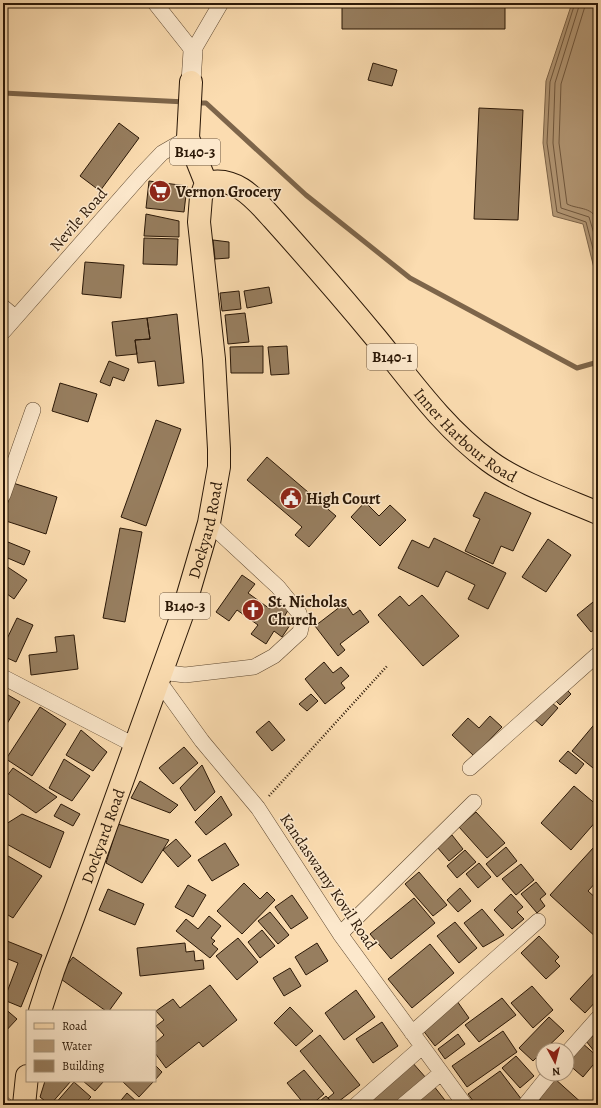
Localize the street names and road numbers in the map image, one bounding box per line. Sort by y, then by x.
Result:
road number: B140-3 [170,139,220,165]
street label: Nevile Road [45,183,113,256]
road number: B140-1 [367,344,417,370]
street label: Inner Harbour Road [408,384,521,488]
street label: Dockyard Road [183,479,228,581]
road number: B140-3 [160,593,210,619]
street label: Dockyard Road [76,785,131,887]
street label: Kandaswamy Kovil Road [274,809,382,954]

